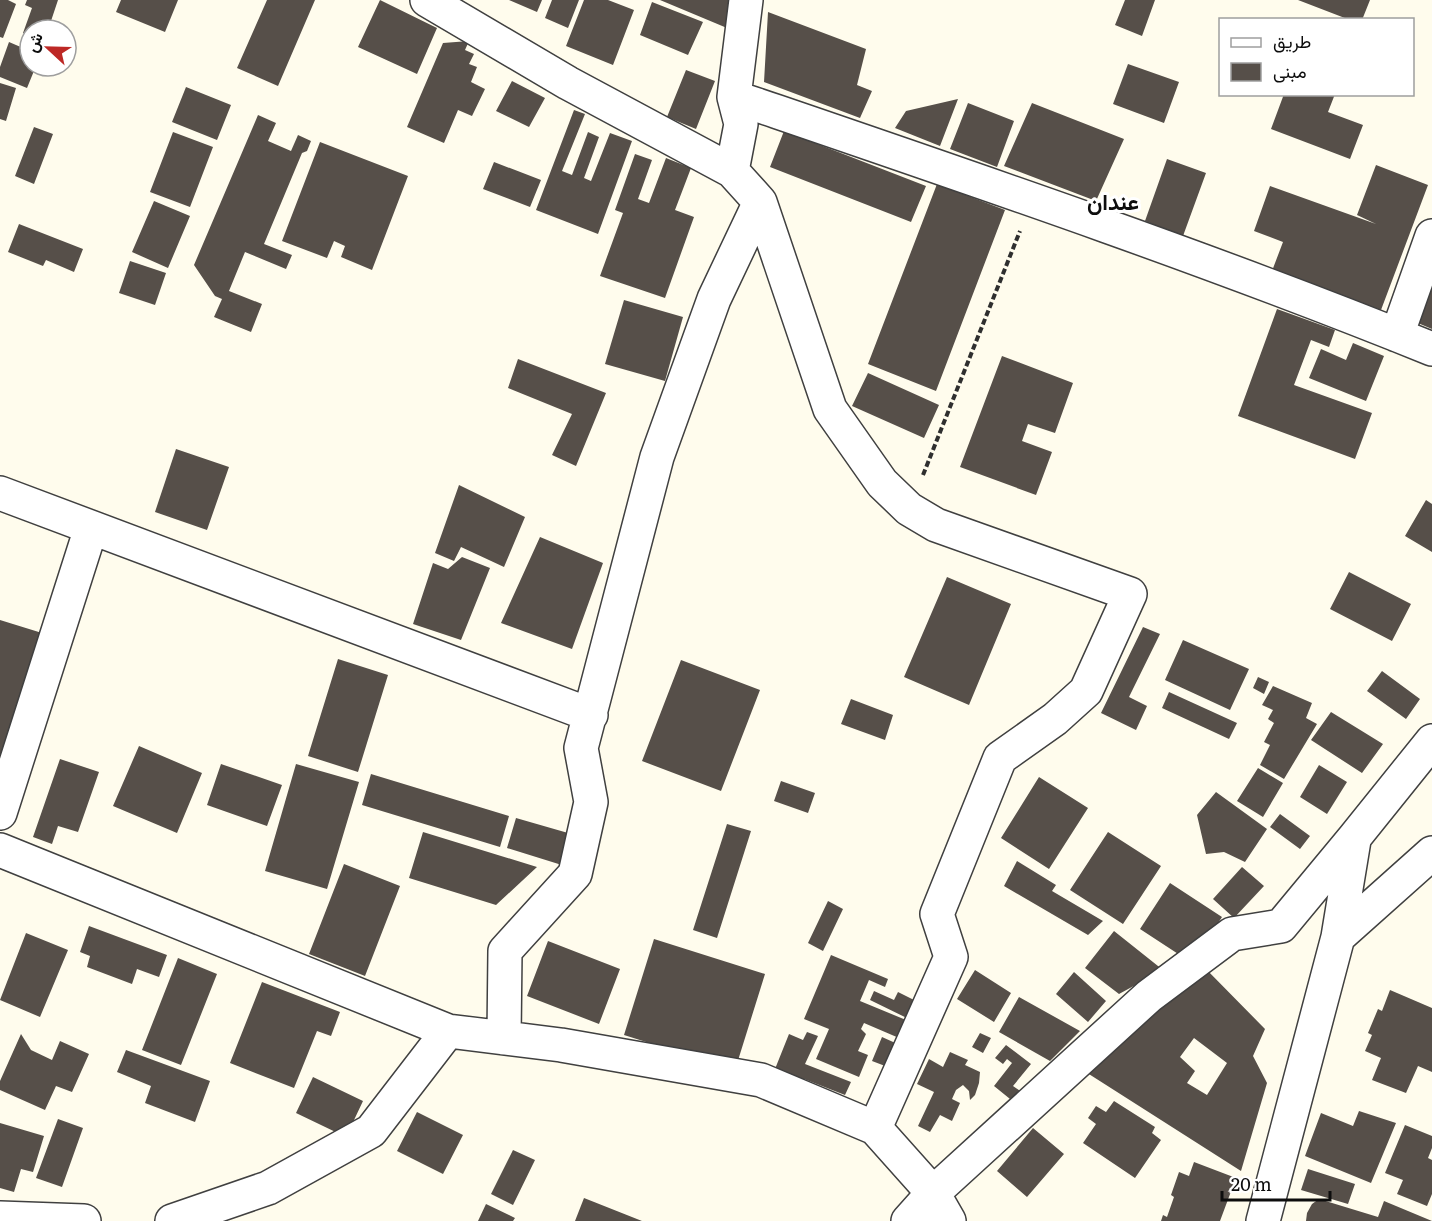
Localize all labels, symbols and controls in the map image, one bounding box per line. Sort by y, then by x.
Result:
north arrow [18,18,78,78]
legend [1219,18,1414,96]
text: طريق [1273,27,1311,54]
text: ش [18,29,48,55]
text: مبنى [1273,57,1307,84]
district label: عندان [1087,184,1139,217]
scale bar [1222,1164,1330,1202]
text: 20 m [1231,1170,1272,1197]

